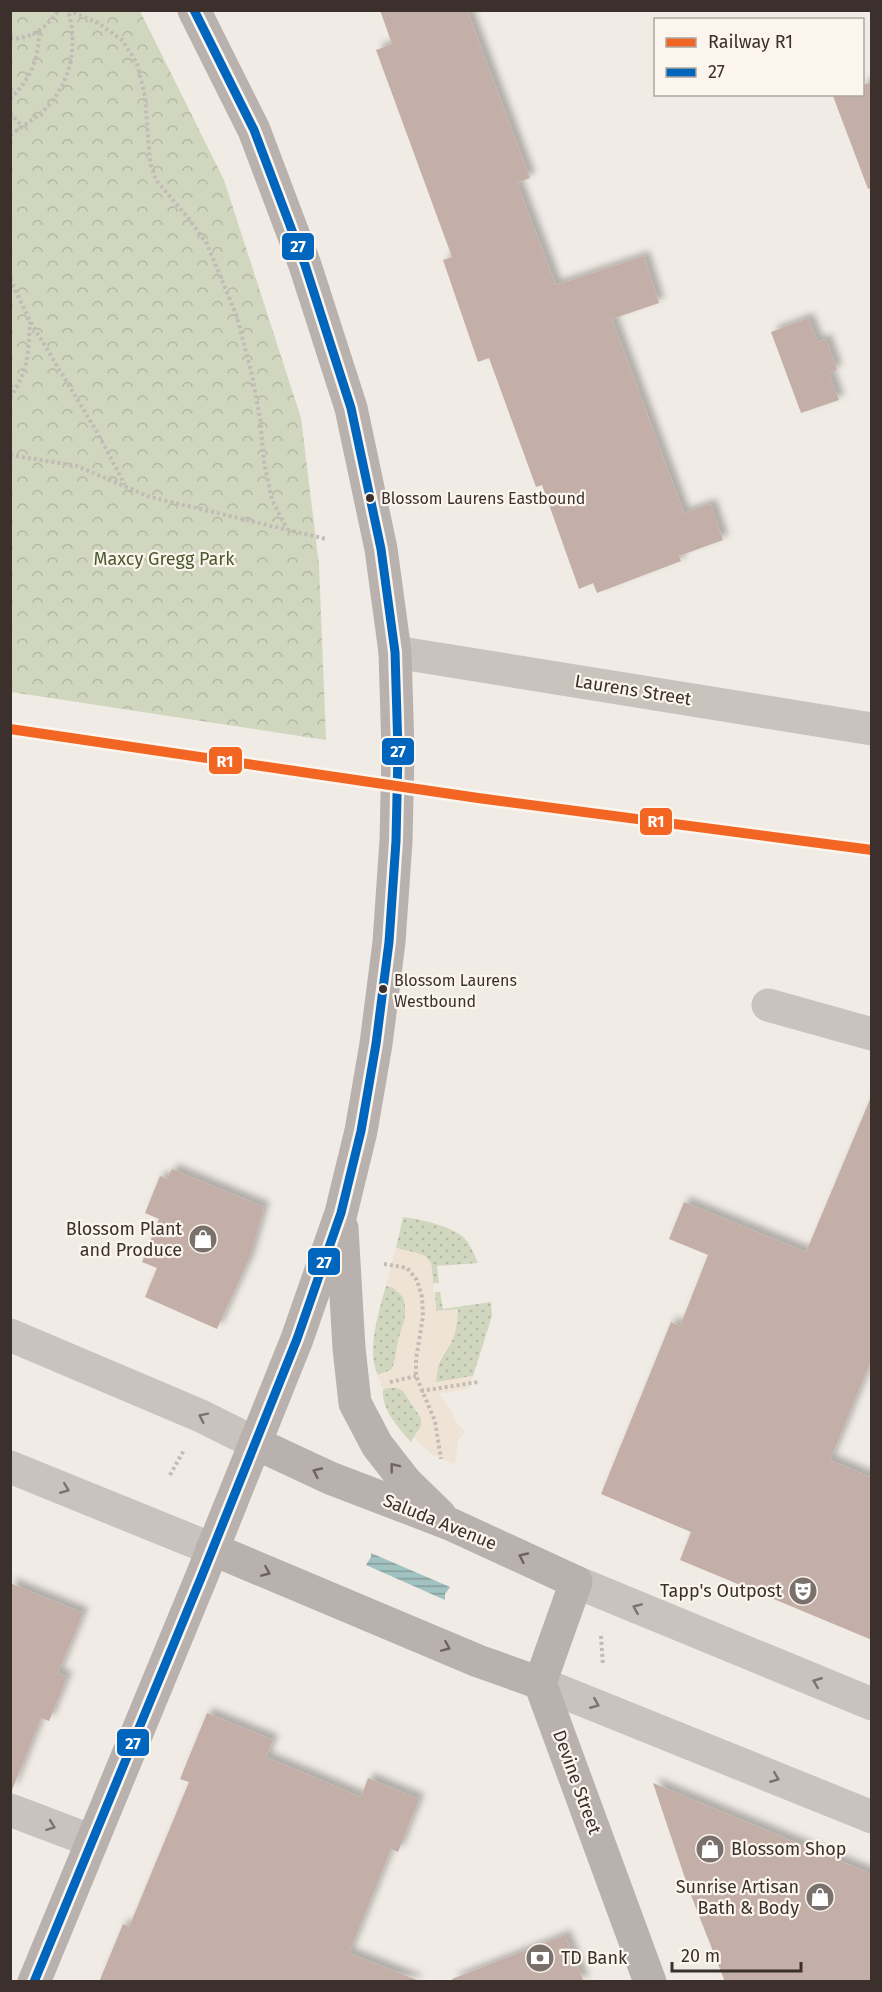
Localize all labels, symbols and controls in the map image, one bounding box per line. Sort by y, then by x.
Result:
legend [654,18,864,96]
text: Railway R1 [708,31,793,53]
text: 27 [708,61,725,83]
line badge: 27 [281,232,315,261]
text: 27 [290,237,306,256]
place label: Blossom Laurens Eastbound [381,489,585,508]
marker: Blossom Laurens Eastbound [364,492,376,504]
park label: Maxcy Gregg Park [93,548,235,570]
street label: Laurens Street [573,670,693,710]
line badge: 27 [381,737,415,766]
text: 27 [390,742,406,761]
line badge: R1 [208,746,243,775]
text: R1 [216,752,234,771]
line badge: R1 [639,807,673,836]
text: R1 [647,812,665,831]
place label: Blossom Laurens Westbound [394,971,517,1011]
marker: Blossom Laurens Westbound [377,983,389,995]
place label: Blossom Plant and Produce [66,1218,183,1261]
shop icon: Blossom Plant and Produce [187,1223,219,1255]
line badge: 27 [307,1247,341,1276]
text: 27 [316,1253,332,1272]
one-way arrow [198,1412,209,1424]
one-way arrow [391,1463,402,1474]
one-way arrow [313,1468,324,1480]
one-way arrow [58,1482,69,1494]
street label: Saluda Avenue [380,1489,500,1555]
one-way arrow [519,1553,530,1565]
one-way arrow [260,1565,271,1577]
theatre icon: Tapp's Outpost [787,1575,819,1607]
place label: Tapp's Outpost [660,1580,782,1602]
one-way arrow [632,1603,643,1615]
one-way arrow [440,1640,451,1652]
one-way arrow [813,1677,824,1689]
one-way arrow [588,1697,599,1709]
street label: Devine Street [548,1727,606,1838]
line badge: 27 [116,1728,150,1757]
text: 27 [125,1734,141,1753]
one-way arrow [769,1771,780,1783]
one-way arrow [45,1819,56,1831]
shop icon: Blossom Shop [694,1833,726,1865]
place label: Blossom Shop [731,1838,847,1860]
place label: Sunrise Artisan Bath & Body [676,1876,799,1919]
shop icon: Sunrise Artisan Bath & Body [804,1881,836,1913]
scale bar [672,1935,801,1973]
bank icon: TD Bank [524,1942,556,1974]
text: 20 m [681,1945,720,1967]
place label: TD Bank [561,1947,628,1969]

